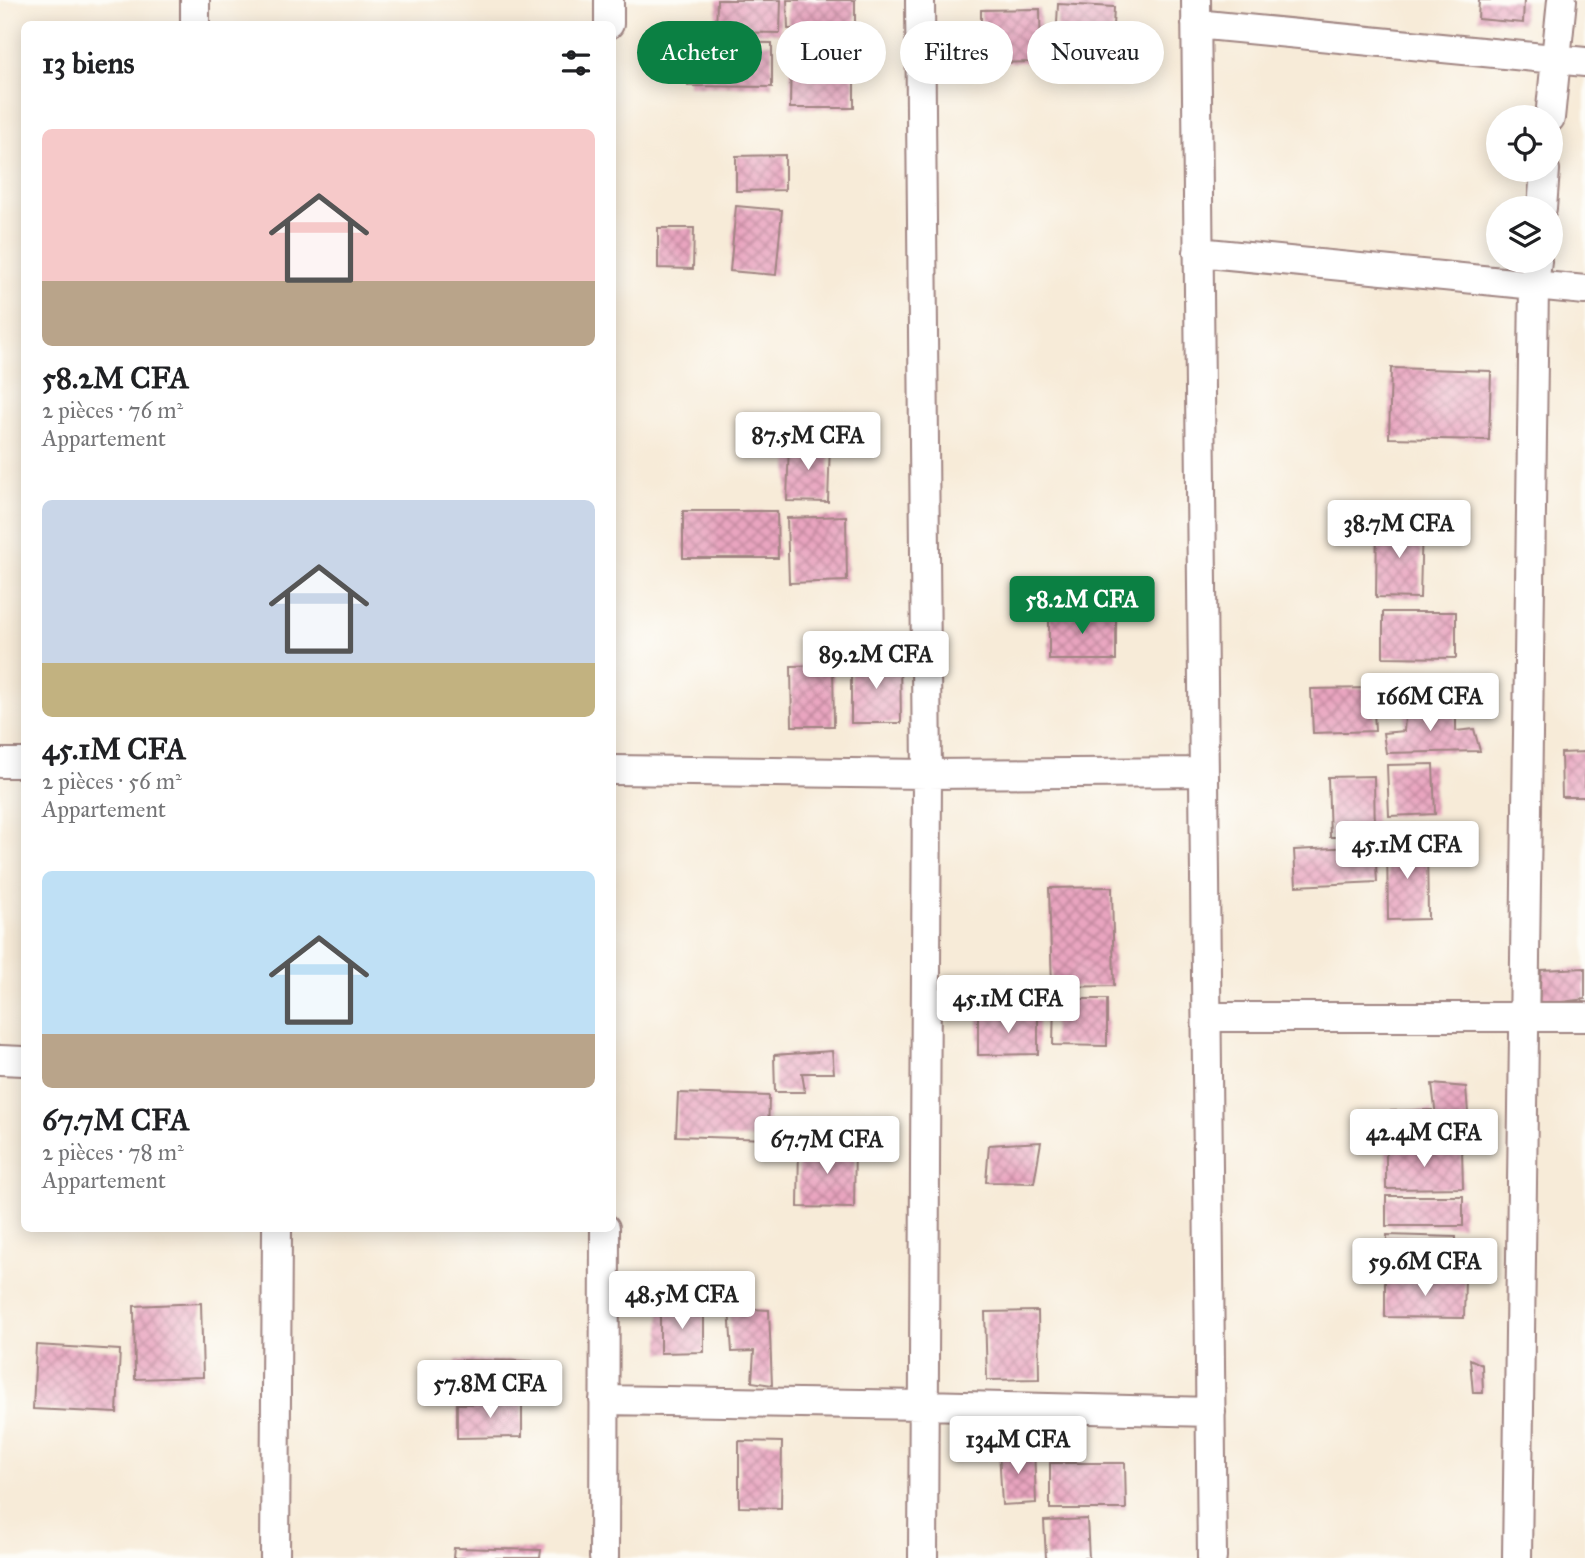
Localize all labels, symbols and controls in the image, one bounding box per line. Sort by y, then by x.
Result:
chip: Acheter [637,21,762,84]
chip: Louer [776,21,886,84]
chip: Filtres [900,21,1013,84]
chip: Nouveau [1027,21,1164,84]
icon: filters [557,44,595,82]
text: 13 biens [42,45,135,81]
map controls [1486,105,1563,273]
button: locate [1486,105,1563,182]
icon: home [256,175,382,301]
button: layers [1486,196,1563,273]
text: 58.2M CFA [42,360,189,396]
text: 2 pièces · 76 m² [42,396,183,424]
pin: 87.5M CFA [728,412,888,472]
text: 87.5M CFA [751,421,865,449]
text: Appartement [42,424,166,452]
pin: 38.7M CFA [1319,500,1479,560]
text: 38.7M CFA [1344,509,1454,537]
icon: home [256,546,382,672]
pin: 58.2M CFA [1002,576,1162,636]
text: 58.2M CFA [1026,585,1138,613]
pin: 89.2M CFA [796,632,956,691]
text: 89.2M CFA [819,640,933,668]
pin: 166M CFA [1358,674,1502,733]
text: 166M CFA [1377,682,1483,710]
text: 45.1M CFA [42,731,186,767]
text: 2 pièces · 56 m² [42,767,182,795]
text: Appartement [42,795,166,823]
pin: 45.1M CFA [1327,822,1487,881]
text: 45.1M CFA [1352,830,1462,858]
icon: home [256,917,382,1043]
pin: 45.1M CFA [928,976,1088,1035]
text: 45.1M CFA [953,984,1063,1012]
text: 67.7M CFA [42,1102,190,1138]
pin: 42.4M CFA [1344,1110,1504,1169]
pin: 67.7M CFA [747,1116,907,1176]
text: 42.4M CFA [1366,1118,1482,1146]
text: 67.7M CFA [770,1125,884,1153]
text: 2 pièces · 78 m² [42,1138,184,1166]
text: Appartement [42,1166,166,1194]
pin: 59.6M CFA [1345,1238,1505,1298]
text: 59.6M CFA [1368,1247,1482,1275]
pin: 48.5M CFA [602,1272,762,1331]
text: 48.5M CFA [625,1280,739,1308]
pin: 57.8M CFA [410,1360,570,1420]
text: 57.8M CFA [433,1369,547,1397]
pin: 134M CFA [946,1416,1090,1476]
text: 134M CFA [966,1425,1070,1453]

